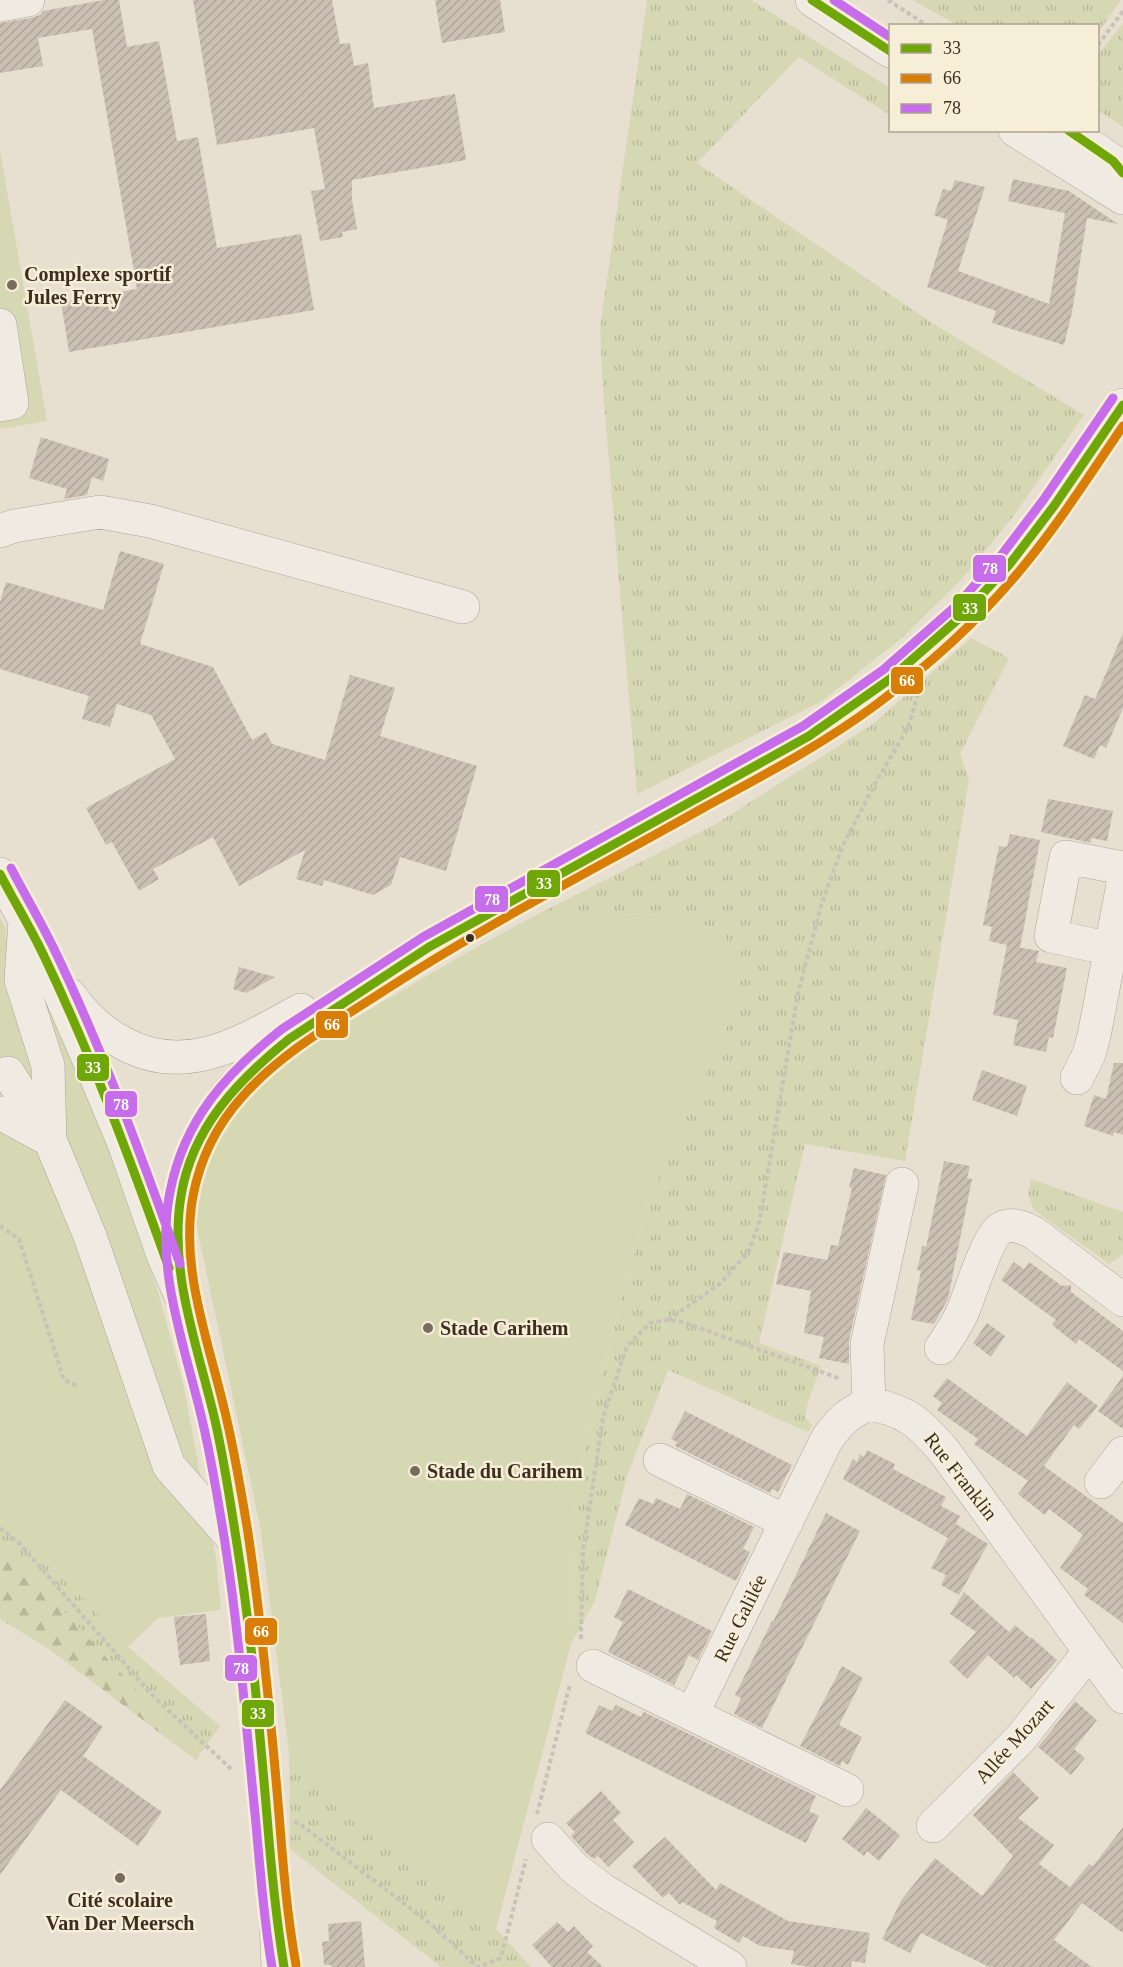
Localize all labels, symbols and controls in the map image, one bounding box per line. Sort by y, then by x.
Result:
legend [889,24,1099,132]
text: 33 [943,38,961,58]
text: 66 [943,68,961,88]
text: 78 [943,98,961,118]
place label: Complexe sportif Jules Ferry [24,263,172,309]
marker: Complexe sportif Jules Ferry [5,278,19,292]
line badge: 78 [972,554,1007,583]
text: 78 [982,560,998,577]
line badge: 33 [952,593,987,622]
text: 33 [962,600,978,617]
line badge: 66 [890,666,924,695]
text: 66 [899,672,915,689]
line badge: 33 [526,869,561,898]
text: 33 [536,875,552,892]
line badge: 78 [474,885,509,913]
text: 78 [484,891,500,908]
unlabelled marker [464,932,476,944]
line badge: 66 [315,1010,349,1039]
text: 66 [324,1016,340,1033]
line badge: 33 [76,1053,110,1082]
text: 33 [85,1059,101,1076]
line badge: 78 [104,1090,138,1118]
text: 78 [113,1096,129,1113]
place label: Stade Carihem [440,1317,569,1339]
marker: Stade Carihem [421,1321,435,1335]
street label: Rue Franklin [920,1428,1002,1524]
place label: Stade du Carihem [427,1460,583,1482]
marker: Stade du Carihem [408,1464,422,1478]
street label: Rue Galilée [709,1570,771,1666]
line badge: 66 [244,1617,278,1646]
text: 66 [253,1623,269,1640]
line badge: 78 [224,1654,258,1682]
text: 78 [233,1660,249,1677]
street label: Allée Mozart [970,1694,1058,1788]
line badge: 33 [241,1699,275,1728]
text: 33 [250,1705,266,1722]
marker: Cité scolaire Van Der Meersch [113,1871,127,1885]
place label: Cité scolaire Van Der Meersch [46,1889,194,1934]

